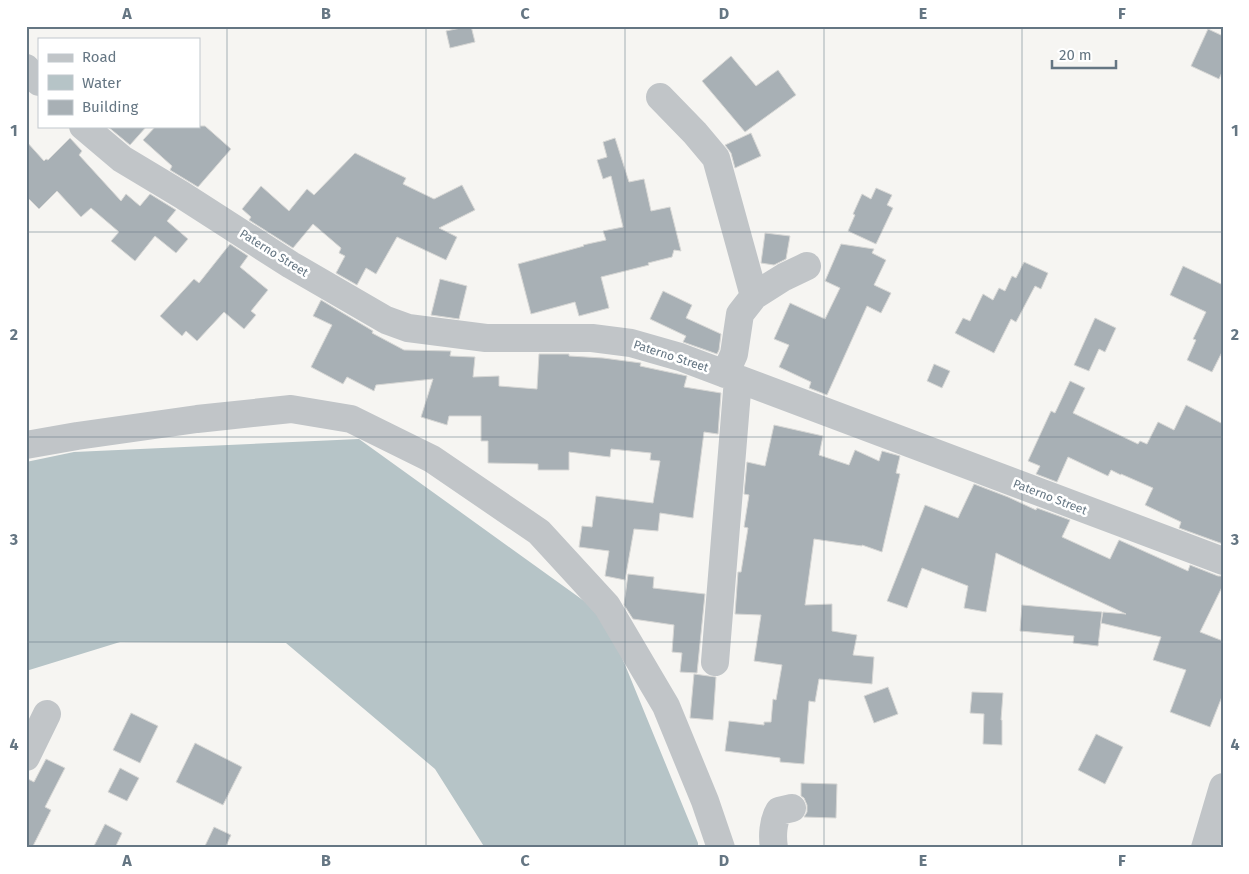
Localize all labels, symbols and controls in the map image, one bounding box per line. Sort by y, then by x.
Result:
text: A [121,4,132,23]
text: B [321,4,331,23]
text: C [520,4,530,23]
text: D [719,4,729,23]
text: E [919,4,927,23]
text: F [1118,4,1126,23]
legend [38,38,200,128]
scale bar [1052,38,1115,70]
text: 20 m [1059,46,1092,64]
text: Road [82,48,117,66]
text: Water [82,74,121,92]
text: Building [82,98,138,116]
text: 1 [10,121,18,140]
text: 1 [1231,121,1239,140]
street label: Paterno Street [237,226,311,280]
text: 2 [10,325,18,344]
text: 2 [1231,325,1239,344]
street label: Paterno Street [632,337,711,375]
street label: Paterno Street [1011,476,1090,518]
text: 3 [9,530,18,549]
text: 3 [1230,530,1239,549]
text: 4 [9,735,19,754]
text: 4 [1230,735,1240,754]
text: A [121,851,132,870]
text: B [321,851,331,870]
text: C [520,851,530,870]
text: D [719,851,729,870]
text: E [919,851,927,870]
text: F [1118,851,1126,870]

